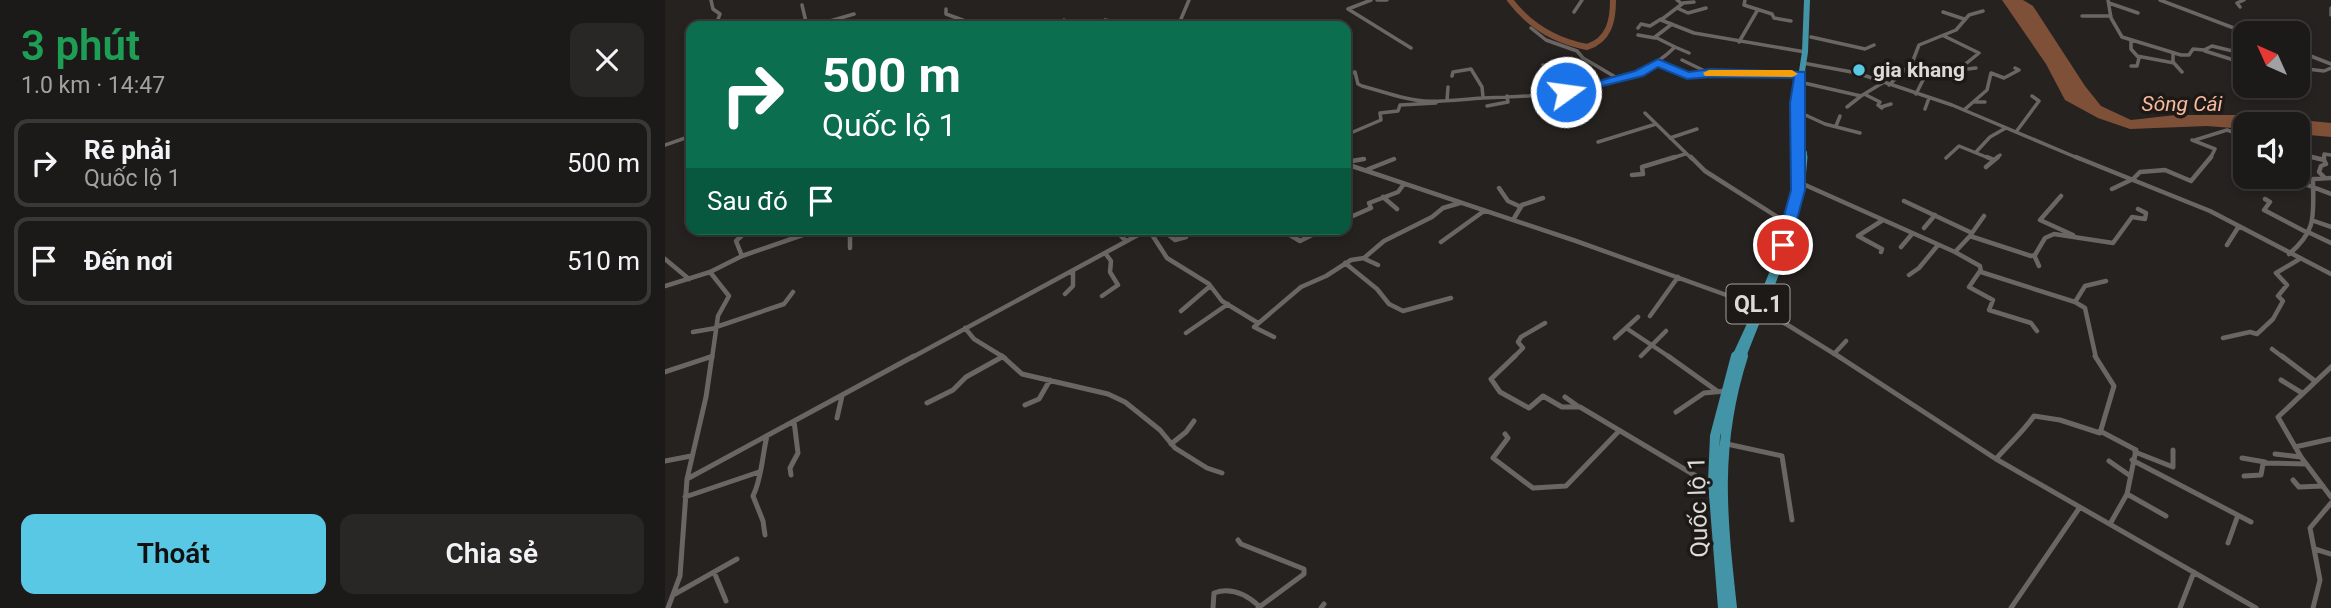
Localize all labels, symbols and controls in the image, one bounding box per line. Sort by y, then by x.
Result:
text: 3 phút [21,21,140,70]
north arrow [2233,21,2310,98]
map controls [2233,21,2310,189]
button: close [570,23,644,97]
text: 500 m [822,47,961,104]
icon: right [707,49,798,140]
position arrow [1529,55,1603,129]
place label: gia khang [1873,58,1965,82]
marker: gia khang [1851,62,1867,78]
text: 1.0 km · 14:47 [21,72,165,99]
water label: Sông Cái [2142,92,2222,116]
text: Quốc lộ 1 [822,106,957,144]
button: sound [2233,112,2310,189]
text: Rẽ phải [84,135,171,165]
icon: right [25,144,63,182]
text: 500 m [567,148,640,178]
text: Quốc lộ 1 [84,165,181,192]
icon: arrive [802,182,840,220]
text: Sau đó [707,186,788,216]
pin [1753,215,1813,275]
icon: arrive [1764,226,1802,264]
icon: arrive [25,242,63,280]
text: Đến nơi [84,246,173,276]
text: 510 m [567,246,640,276]
road number: QL.1 [1727,284,1789,324]
street label: Quốc lộ 1 [1682,456,1714,558]
button: Thoát [21,514,326,594]
button: Chia sẻ [340,514,644,594]

